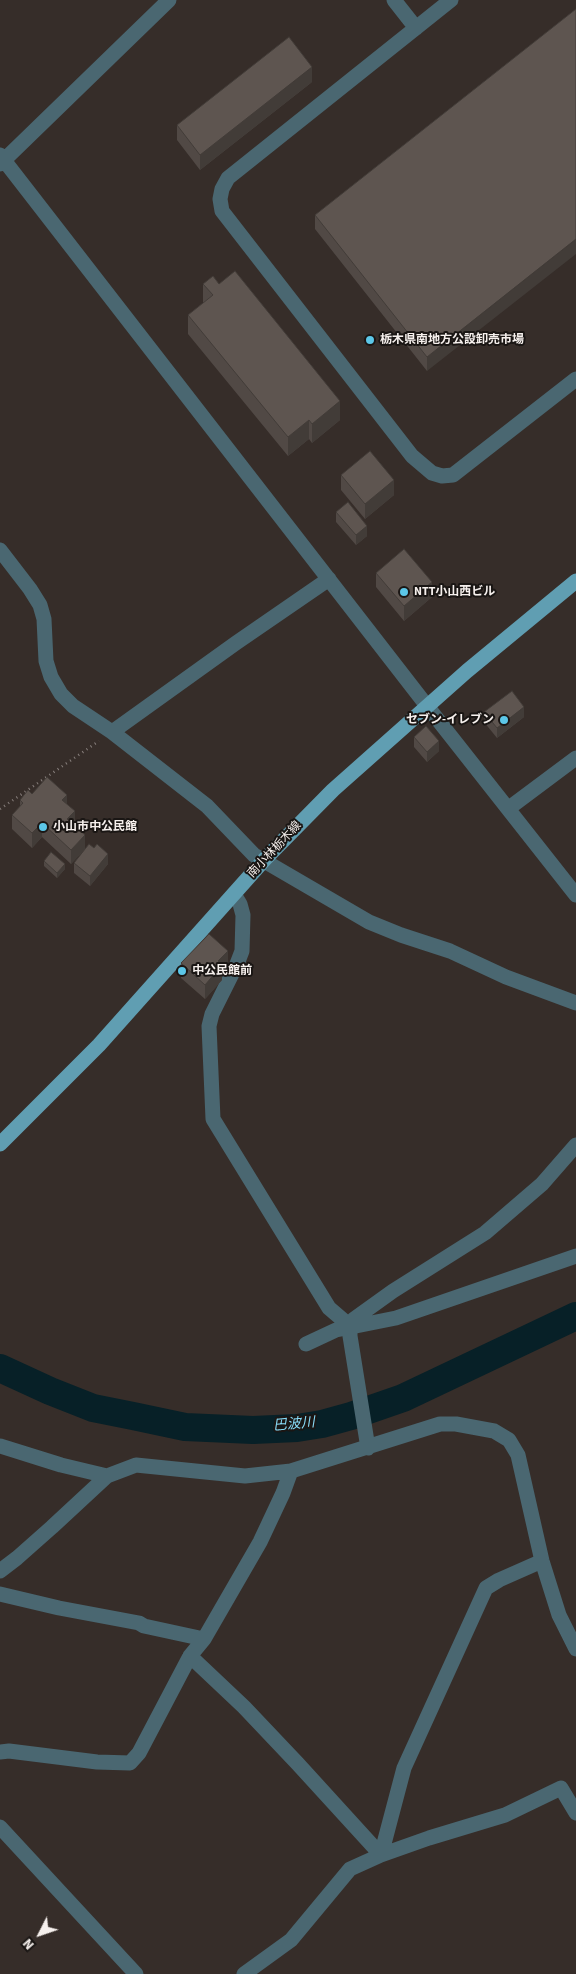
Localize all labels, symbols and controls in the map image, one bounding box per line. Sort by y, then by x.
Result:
place label: 栃木県南地方公設卸売市場 [380,333,524,347]
marker: 栃木県南地方公設卸売市場 [364,334,376,346]
place label: NTT小山西ビル [414,585,495,599]
marker: NTT小山西ビル [398,586,410,598]
place label: セブン-イレブン [406,713,494,727]
marker: セブン-イレブン [498,714,510,726]
street label: 南小林栃木線 [245,819,305,881]
place label: 小山市中公民館 [53,820,137,834]
marker: 小山市中公民館 [37,821,49,833]
place label: 中公民館前 [192,964,252,978]
marker: 中公民館前 [176,965,188,977]
water label: 巴波川 [272,1415,316,1435]
north arrow [15,1909,65,1959]
text: N [18,1934,39,1954]

